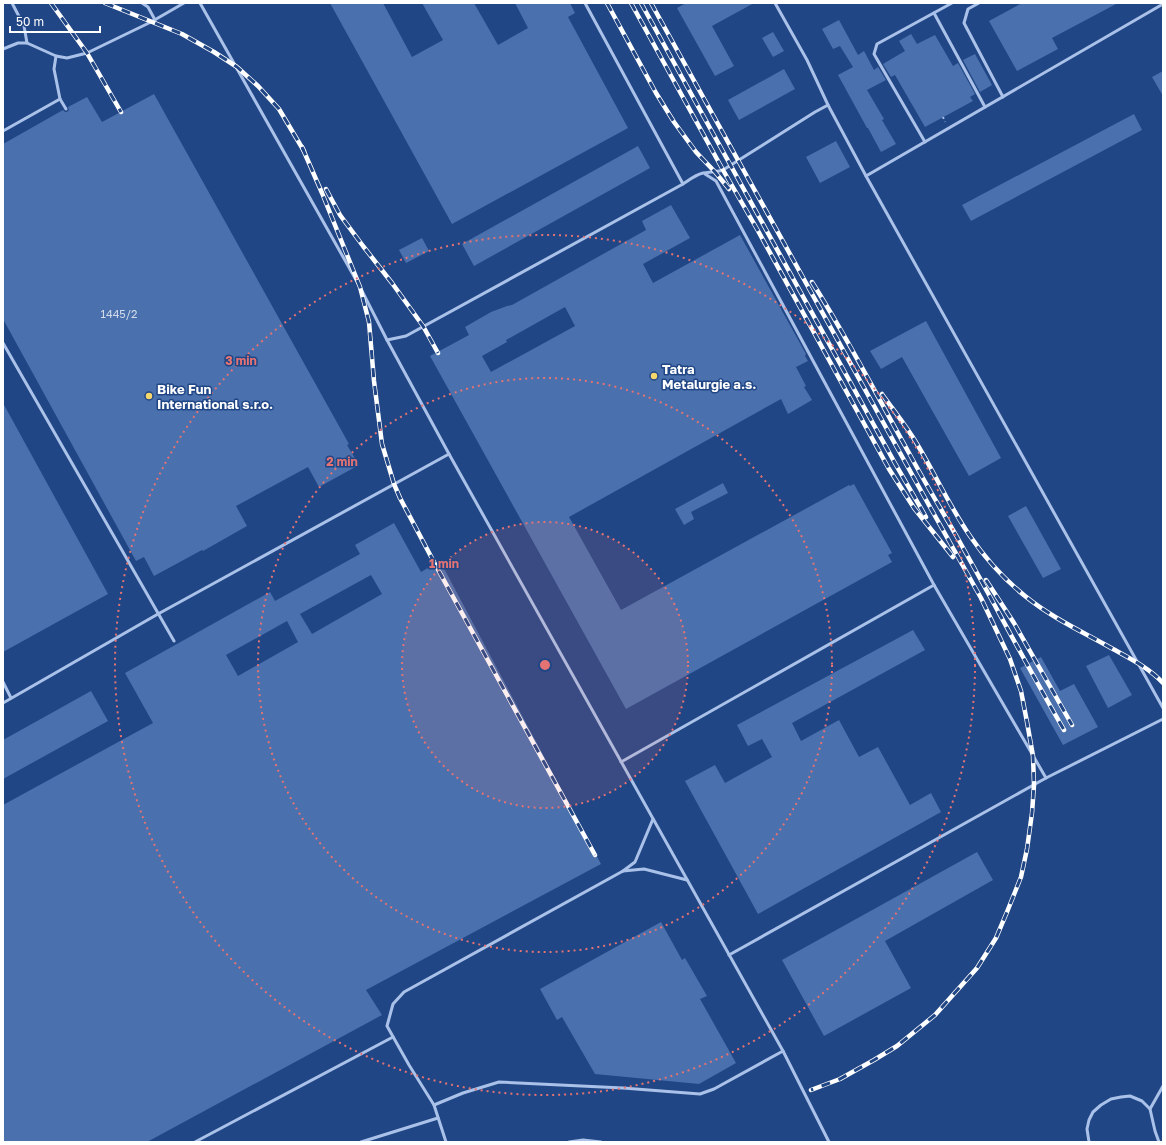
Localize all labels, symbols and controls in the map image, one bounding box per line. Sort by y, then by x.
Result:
scale bar [10,8,100,34]
text: 50 m [16,14,44,29]
house number: 1445/2 [101,307,137,320]
text: 3 min [225,353,257,368]
place label: Tatra Metalurgie a.s. [662,361,757,392]
marker: Tatra Metalurgie a.s. [649,371,659,381]
place label: Bike Fun International s.r.o. [157,381,273,412]
marker: Bike Fun International s.r.o. [144,391,154,401]
text: 2 min [326,454,358,469]
text: 1 min [429,556,459,571]
centre of rings [538,658,552,672]

